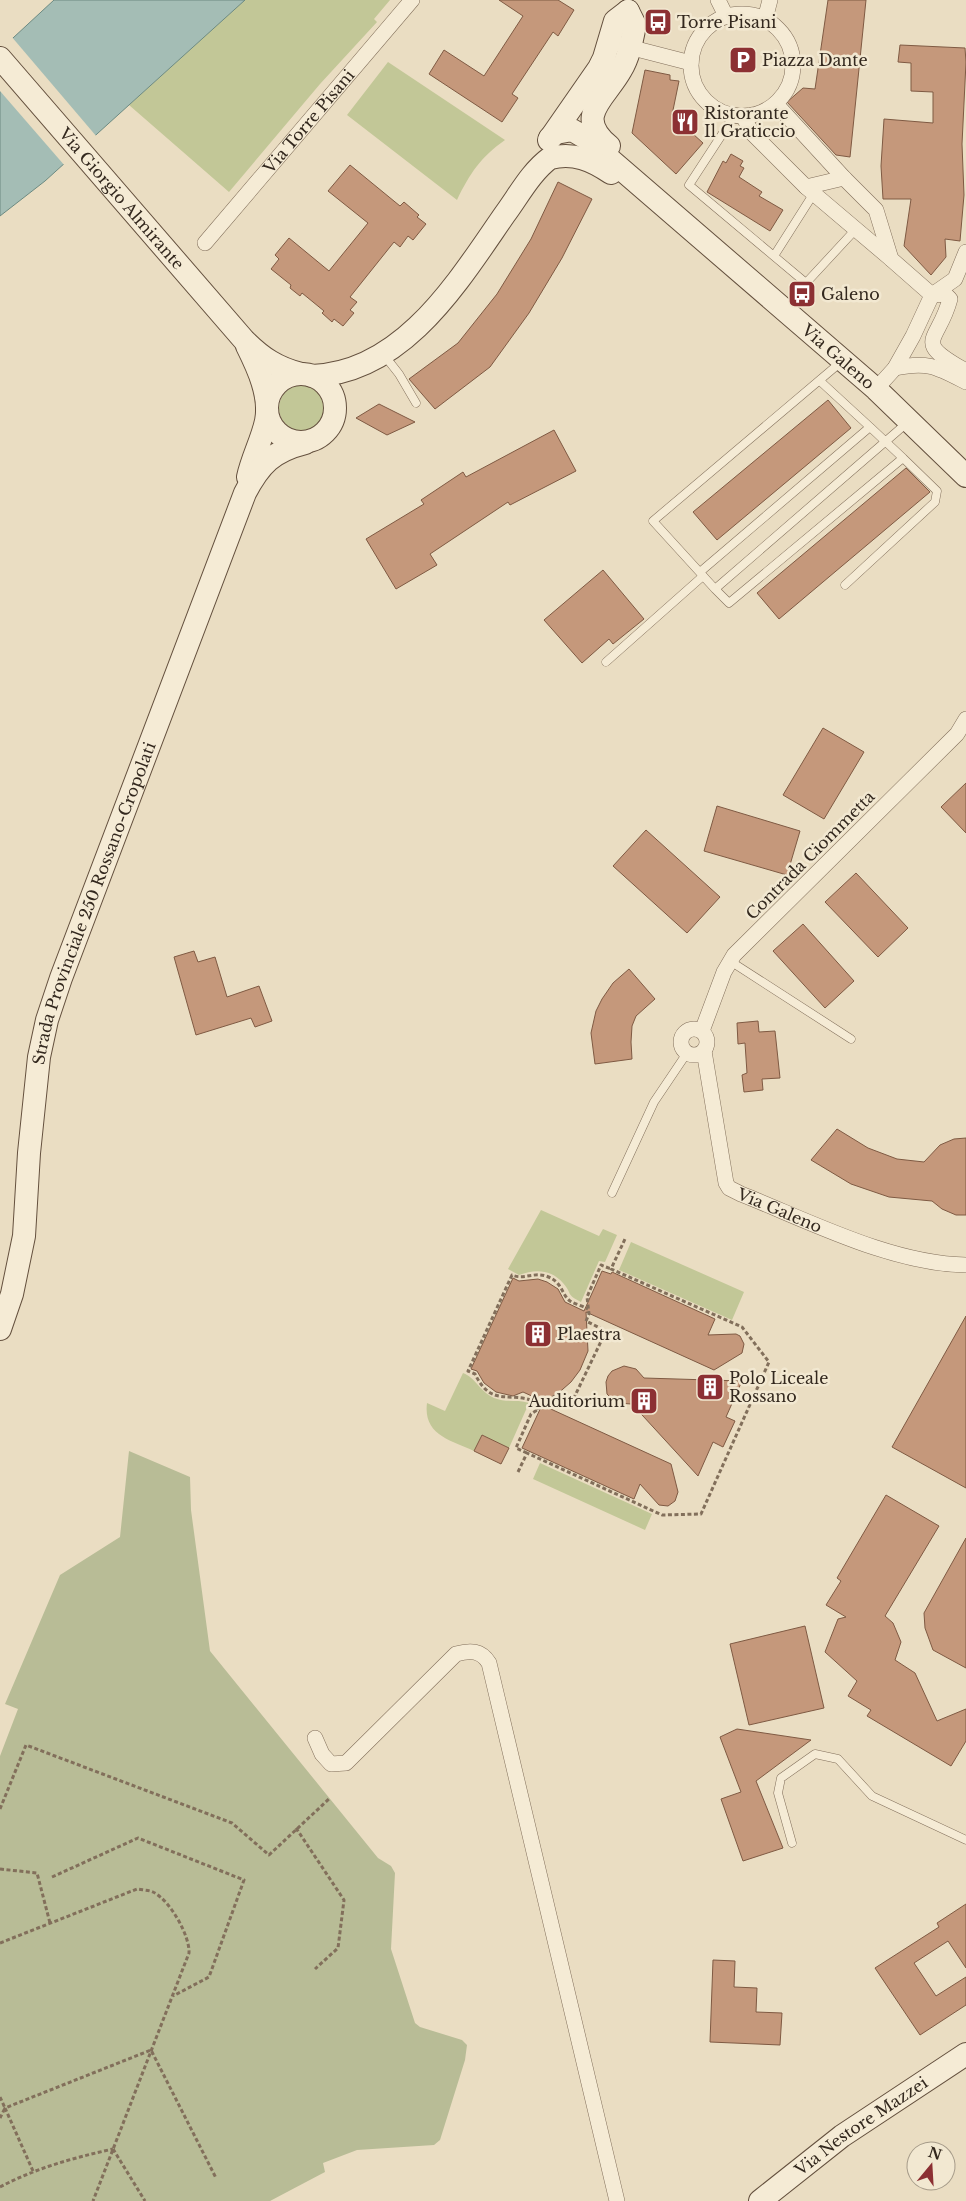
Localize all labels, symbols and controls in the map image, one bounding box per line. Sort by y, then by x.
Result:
bus stop icon: Torre Pisani [643,7,673,37]
place label: Torre Pisani [677,12,777,32]
parking icon: Piazza Dante [728,45,758,75]
place label: Piazza Dante [762,50,868,70]
street label: Via Torre Pisani [258,65,359,178]
place label: Ristorante Il Graticcio [704,103,795,141]
restaurant icon: Ristorante Il Graticcio [670,107,700,137]
street label: Via Giorgio Almirante [54,123,189,274]
bus stop icon: Galeno [787,279,817,309]
place label: Galeno [821,284,880,304]
street label: Via Galeno [797,319,879,393]
street label: Strada Provinciale 250 Rossano-Cropolati [28,739,160,1066]
street label: Contrada Ciommetta [741,786,879,924]
street label: Via Galeno [733,1183,825,1237]
building icon: Plaestra [523,1319,553,1349]
place label: Plaestra [557,1324,621,1344]
place label: Polo Liceale Rossano [729,1368,828,1406]
building icon: Polo Liceale Rossano [695,1372,725,1402]
building icon: Auditorium [629,1386,659,1416]
place label: Auditorium [527,1391,625,1411]
street label: Via Nestore Mazzei [790,2072,932,2180]
north arrow [906,2141,956,2191]
text: N [926,2143,944,2164]

